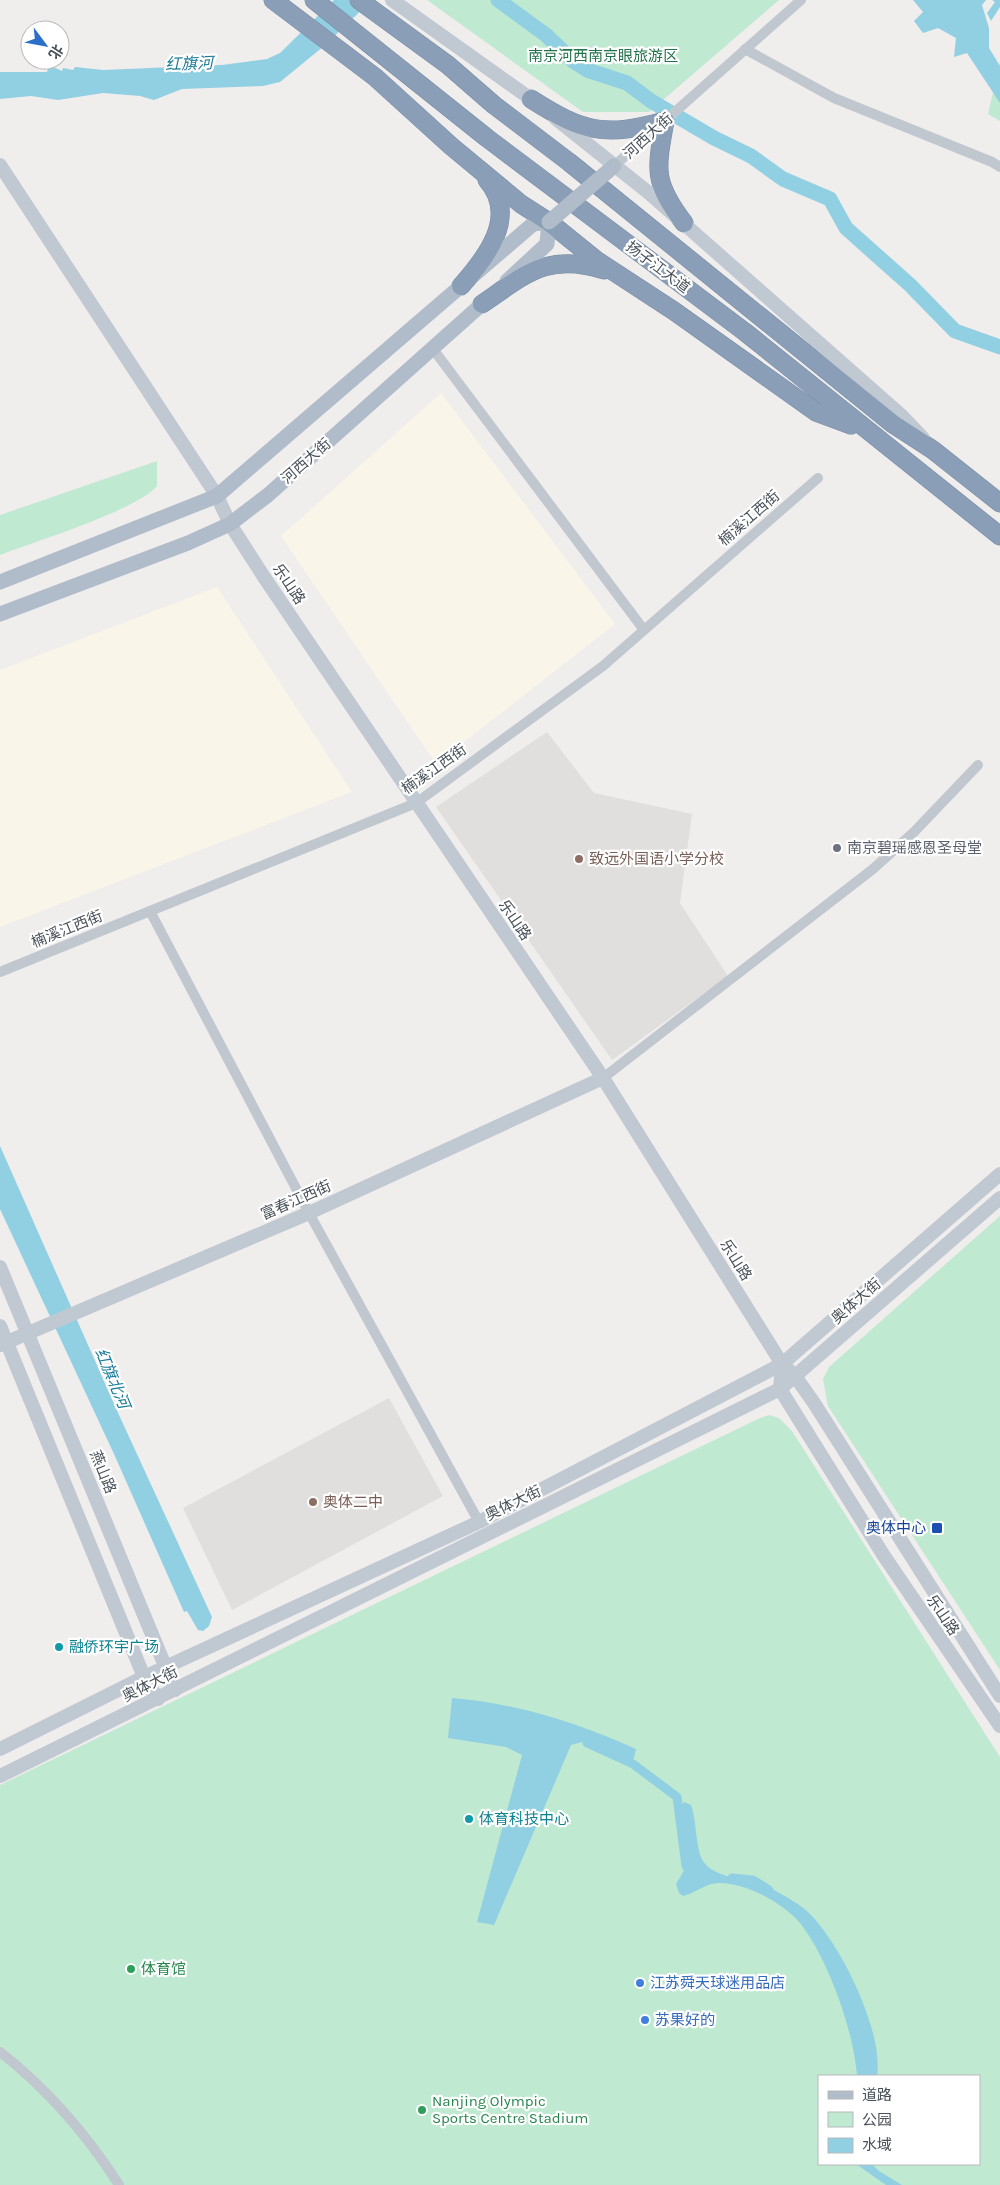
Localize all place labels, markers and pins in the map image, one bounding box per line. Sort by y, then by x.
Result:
place label: 南京碧瑶感恩圣母堂 [847,839,982,857]
marker: 南京碧瑶感恩圣母堂 [831,842,843,854]
place label: 致远外国语小学分校 [589,850,724,868]
marker: 致远外国语小学分校 [573,853,585,865]
place label: 奥体二中 [323,1493,383,1511]
marker: 奥体二中 [307,1496,319,1508]
place label: 奥体中心 [866,1519,926,1537]
marker: 奥体中心 [930,1521,944,1535]
place label: 融侨环宇广场 [69,1638,159,1656]
marker: 融侨环宇广场 [53,1641,65,1653]
place label: 体育科技中心 [479,1810,569,1828]
marker: 体育科技中心 [463,1813,475,1825]
place label: 体育馆 [141,1960,186,1978]
marker: 体育馆 [125,1963,137,1975]
place label: 江苏舜天球迷用品店 [650,1974,785,1992]
marker: 江苏舜天球迷用品店 [634,1977,646,1989]
place label: 苏果好的 [655,2011,715,2029]
marker: 苏果好的 [639,2014,651,2026]
place label: Nanjing Olympic Sports Centre Stadium [432,2092,588,2127]
marker: Nanjing Olympic Sports Centre Stadium [416,2104,428,2116]

